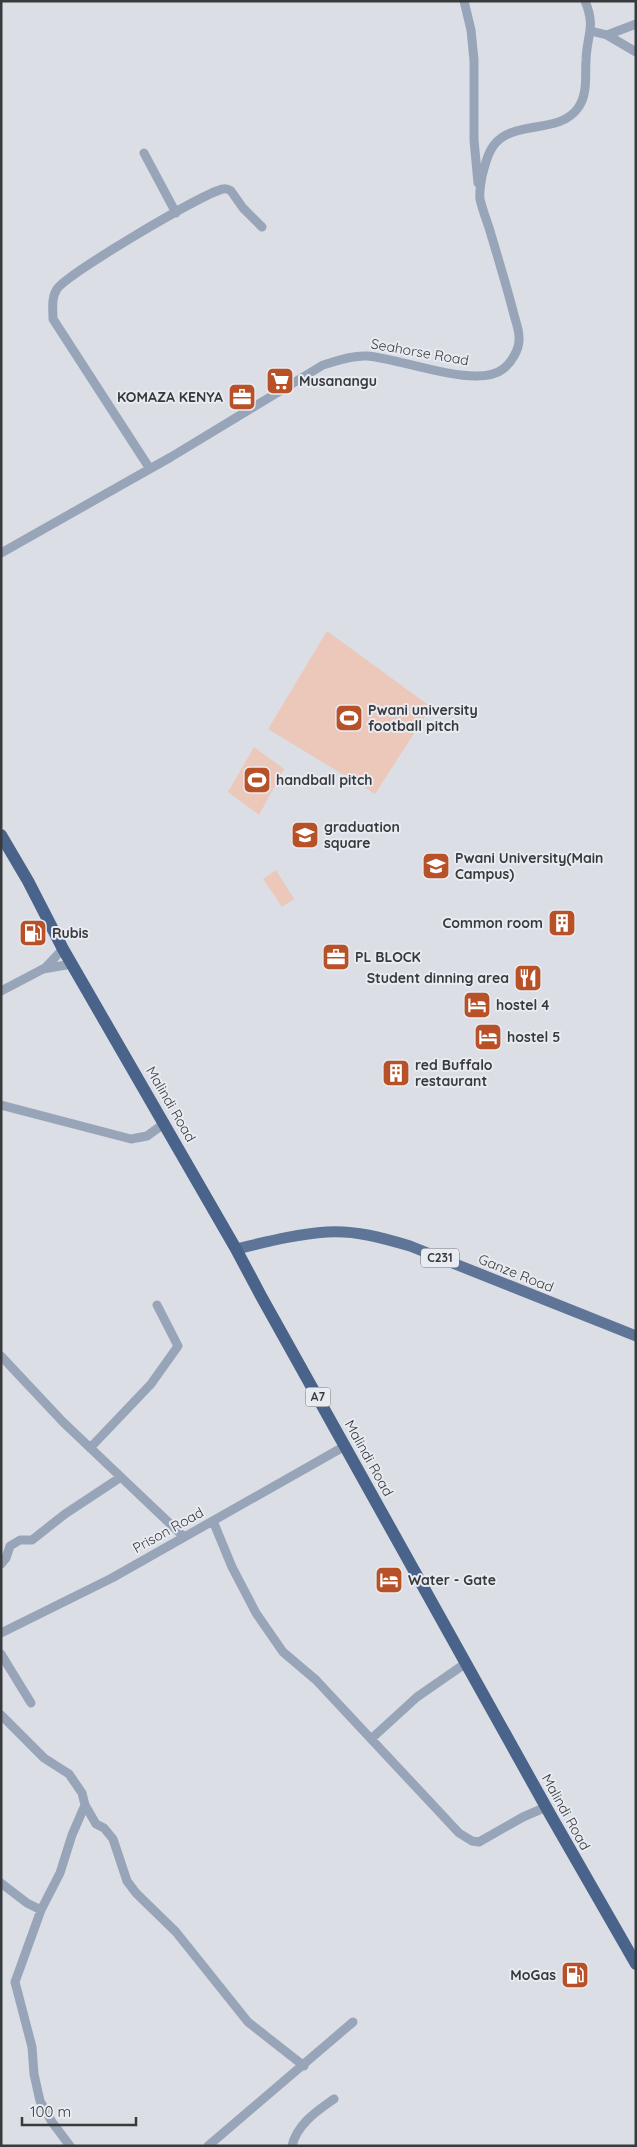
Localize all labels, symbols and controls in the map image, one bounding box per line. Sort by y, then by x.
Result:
street label: Seahorse Road [370,335,470,369]
supermarket icon: Musanangu [265,366,295,396]
place label: Musanangu [299,372,377,390]
office icon: KOMAZA KENYA [227,382,257,412]
place label: KOMAZA KENYA [117,388,223,406]
place label: Pwani university football pitch [368,701,478,735]
sports icon: Pwani university football pitch [334,703,364,733]
sports icon: handball pitch [242,765,272,795]
place label: handball pitch [276,771,372,789]
place label: graduation square [324,818,400,852]
school or university icon: graduation square [290,820,320,850]
place label: Pwani University(Main Campus) [455,849,603,883]
school or university icon: Pwani University(Main Campus) [421,851,451,881]
building icon: Common room [547,908,577,938]
place label: Common room [443,914,543,932]
fuel station icon: Rubis [18,918,48,948]
place label: Rubis [52,924,89,942]
office icon: PL BLOCK [321,942,351,972]
place label: PL BLOCK [355,948,421,966]
restaurant icon: Student dinning area [513,963,543,993]
place label: Student dinning area [367,969,509,987]
hotel icon: hostel 4 [462,990,492,1020]
place label: hostel 4 [496,996,550,1014]
hotel icon: hostel 5 [473,1022,503,1052]
place label: hostel 5 [507,1028,560,1046]
place label: red Buffalo restaurant [415,1056,493,1090]
building icon: red Buffalo restaurant [381,1058,411,1088]
street label: Malindi Road [142,1063,200,1145]
road number: C231 [421,1248,459,1268]
street label: Ganze Road [476,1250,556,1296]
road number: A7 [306,1388,330,1406]
street label: Malindi Road [341,1417,397,1499]
street label: Prison Road [129,1503,207,1557]
hotel icon: Water - Gate [374,1565,404,1595]
place label: Water - Gate [408,1571,496,1589]
street label: Malindi Road [538,1771,594,1853]
fuel station icon: MoGas [560,1960,590,1990]
place label: MoGas [510,1966,556,1984]
scale bar [22,2094,136,2126]
text: 100 m [30,2102,71,2121]

